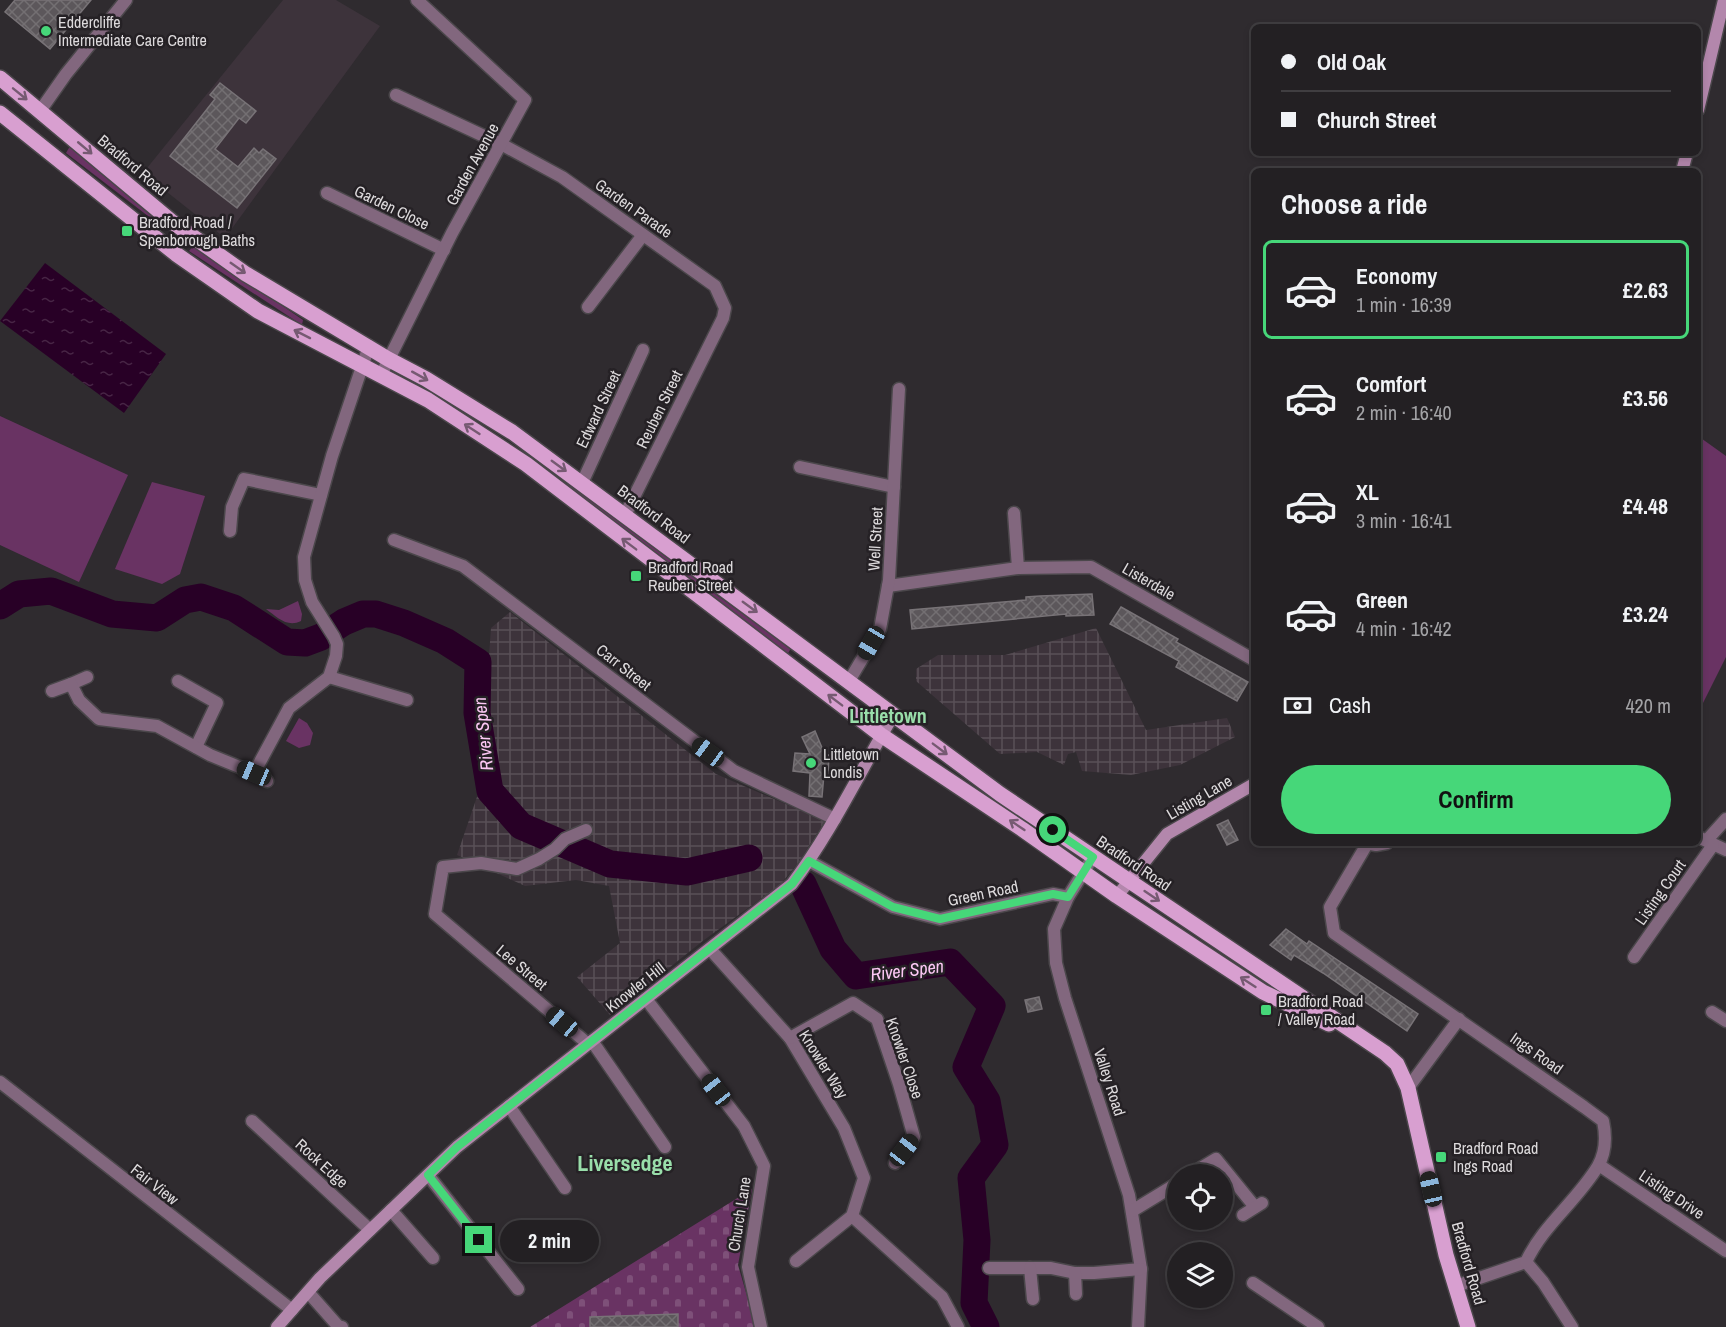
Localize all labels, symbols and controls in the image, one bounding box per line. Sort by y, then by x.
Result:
place label: Eddercliffe Intermediate Care Centre [58,11,207,51]
marker: Eddercliffe Intermediate Care Centre [39,24,53,38]
text: Old Oak [1317,47,1386,77]
one-way arrow [12,88,28,101]
text: Church Street [1317,105,1436,135]
street label: Garden Avenue [440,119,504,209]
street label: Bradford Road [93,129,173,201]
one-way arrow [77,141,92,155]
street label: Garden Parade [591,173,677,243]
street label: Garden Close [351,179,433,235]
text: Choose a ride [1281,186,1427,222]
place label: Bradford Road / Spenborough Baths [139,211,255,251]
marker: Bradford Road / Spenborough Baths [120,224,134,238]
text: Economy [1356,261,1437,291]
one-way arrow [230,262,246,274]
icon: car [1284,263,1338,317]
text: £2.63 [1623,275,1668,305]
text: 1 min · 16:39 [1356,291,1452,318]
one-way arrow [293,327,311,339]
street label: Edward Street [570,366,626,451]
street label: Reuben Street [631,366,688,452]
text: Comfort [1356,369,1426,399]
one-way arrow [411,370,428,382]
icon: car [1284,371,1338,425]
text: £3.56 [1623,383,1668,413]
text: 2 min · 16:40 [1356,399,1452,426]
one-way arrow [464,423,480,435]
one-way arrow [551,460,567,473]
text: XL [1356,477,1379,507]
icon: car [1284,479,1338,533]
street label: Bradford Road [613,480,695,548]
text: £4.48 [1623,491,1668,521]
street label: Well Street [862,506,888,572]
text: 3 min · 16:41 [1356,507,1452,534]
one-way arrow [621,538,637,551]
place label: Bradford Road Reuben Street [648,556,733,596]
street label: Listerdale [1119,557,1179,605]
marker: Bradford Road Reuben Street [629,569,643,583]
text: Green [1356,585,1408,615]
icon: car [1284,587,1338,641]
text: £3.24 [1623,599,1668,629]
one-way arrow [742,600,758,613]
text: 4 min · 16:42 [1356,615,1452,642]
car [854,623,888,663]
street label: Carr Street [592,639,656,696]
icon: cash [1281,689,1314,722]
text: Cash [1329,690,1371,720]
text: 420 m [1625,692,1671,719]
one-way arrow [827,693,843,706]
water label: River Spen [467,696,499,772]
district label: Littletown [849,702,927,729]
car [688,734,728,770]
place label: Littletown Londis [823,743,879,783]
one-way arrow [931,743,947,755]
marker: Littletown Londis [804,756,818,770]
car [234,758,274,788]
button: Confirm [1281,765,1671,834]
street label: Listing Lane [1162,769,1236,825]
route start [1039,816,1066,843]
one-way arrow [1009,819,1025,831]
street label: Bradford Road [1092,830,1176,896]
street label: Listing Court [1629,855,1691,929]
street label: Green Road [946,875,1020,911]
one-way arrow [1143,890,1160,902]
street label: Lee Street [492,939,553,995]
water label: River Spen [869,953,945,987]
street label: Knowler Hill [601,957,669,1017]
one-way arrow [1239,975,1256,988]
place label: Bradford Road / Valley Road [1278,990,1363,1030]
marker: Bradford Road / Valley Road [1259,1003,1273,1017]
car [542,1004,582,1040]
street label: Knowler Close [881,1014,929,1102]
street label: Knowler Way [794,1026,854,1103]
street label: Ings Road [1506,1027,1568,1079]
street label: Valley Road [1089,1045,1131,1119]
car [698,1070,734,1110]
car [886,1130,922,1170]
street label: Rock Edge [291,1133,353,1193]
place label: Bradford Road Ings Road [1453,1137,1538,1177]
district label: Liversedge [577,1148,673,1178]
marker: Bradford Road Ings Road [1434,1150,1448,1164]
street label: Fair View [126,1158,184,1210]
map controls [1167,1164,1233,1308]
button: locate [1167,1164,1233,1230]
street label: Listing Drive [1635,1164,1709,1224]
car [1418,1169,1444,1209]
street label: Church Lane [722,1175,756,1253]
callout: 2 min [500,1219,599,1261]
street label: Bradford Road [1447,1219,1491,1307]
route end [465,1226,492,1253]
text: 2 min [528,1227,571,1254]
button: layers [1167,1242,1233,1308]

